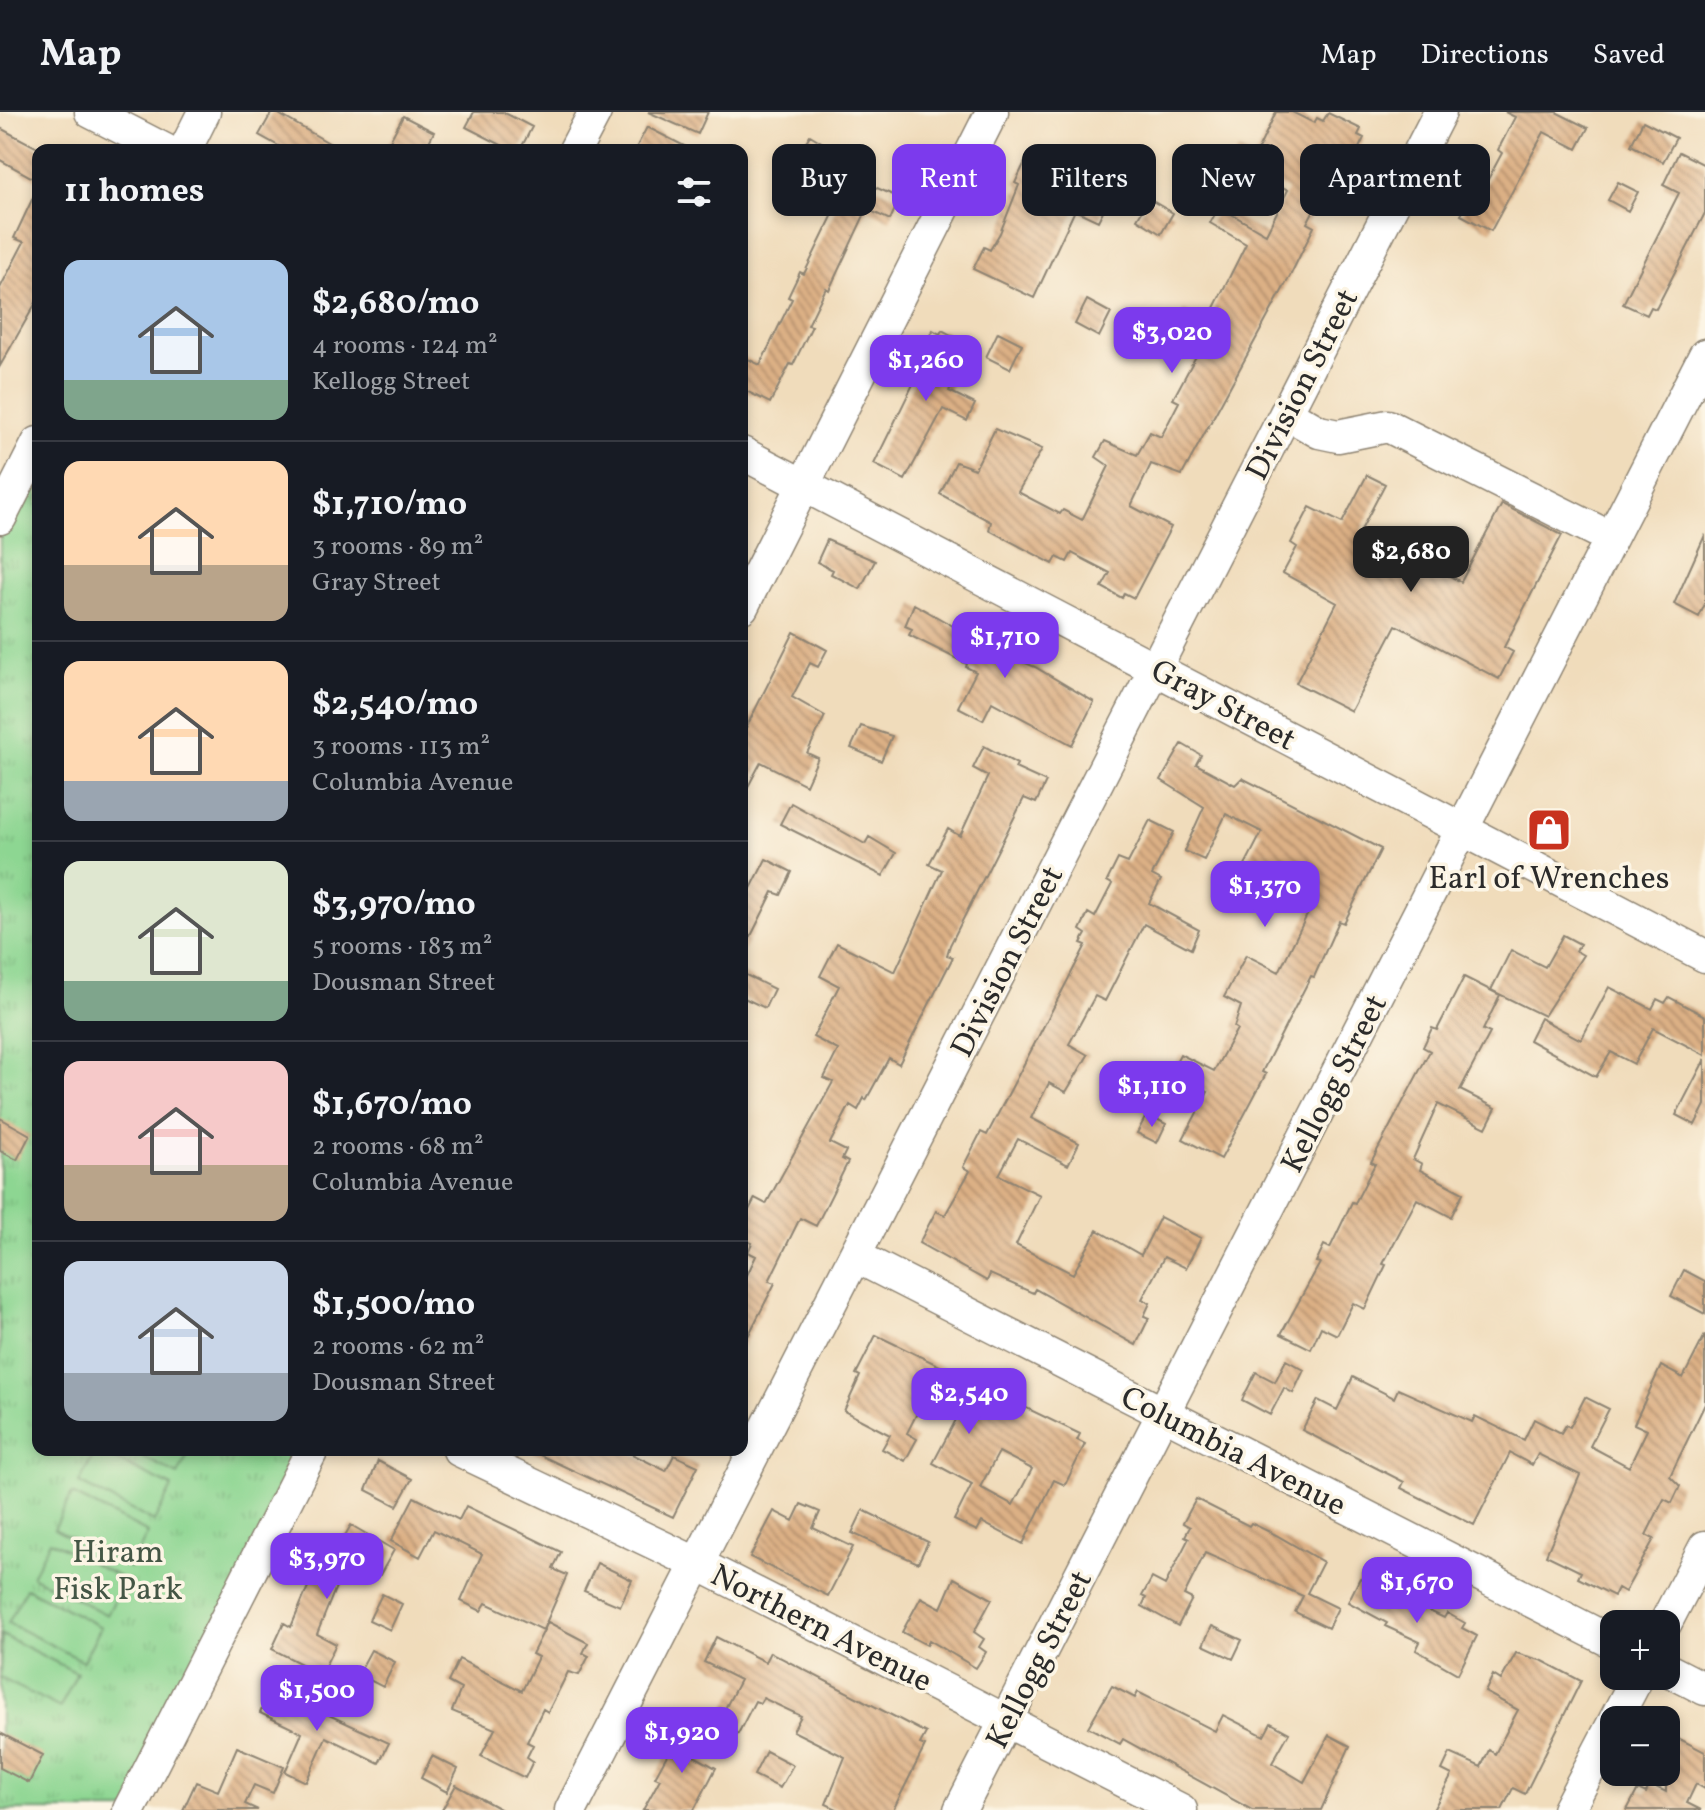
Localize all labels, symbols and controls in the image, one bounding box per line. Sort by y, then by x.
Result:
text: Map [40,29,121,82]
text: Map [1321,36,1377,75]
text: Directions [1421,36,1549,75]
text: Saved [1593,36,1665,75]
chip: Buy [772,144,876,216]
chip: Rent [892,144,1006,216]
chip: Filters [1022,144,1156,216]
chip: New [1172,144,1284,216]
chip: Apartment [1300,144,1490,216]
text: 11 homes [64,169,204,216]
icon: filters [672,170,716,214]
text: $2,680/mo [312,281,479,328]
street label: Division Street [1237,282,1371,489]
icon: home [128,292,224,388]
pin: $3,020 [1107,307,1237,375]
text: $3,020 [1132,315,1212,351]
text: 4 rooms · 124 m² [312,328,498,364]
pin: $1,260 [861,335,991,403]
text: $1,260 [888,343,964,379]
text: Kellogg Street [312,364,470,400]
text: $1,710/mo [312,482,467,529]
icon: home [128,493,224,589]
pin: $2,680 [1346,526,1476,594]
text: 3 rooms · 89 m² [312,529,483,565]
text: $2,680 [1371,534,1451,570]
text: Gray Street [312,565,441,601]
pin: $1,710 [940,612,1070,680]
text: $1,710 [970,620,1040,656]
street label: Gray Street [1142,650,1303,763]
text: $2,540/mo [312,682,478,729]
icon: home [128,693,224,789]
text: 3 rooms · 113 m² [312,729,490,765]
text: Columbia Avenue [312,765,513,801]
shop icon: Earl of Wrenches [1525,806,1573,854]
place label: Earl of Wrenches [1429,858,1669,902]
street label: Division Street [942,859,1076,1066]
pin: $1,370 [1200,861,1330,929]
text: $1,370 [1229,869,1301,905]
text: $3,970/mo [312,882,476,929]
icon: home [128,893,224,989]
text: 5 rooms · 183 m² [312,929,492,965]
text: Dousman Street [312,965,495,1001]
street label: Kellogg Street [1272,988,1399,1181]
pin: $1,110 [1087,1061,1217,1129]
text: $1,110 [1117,1069,1187,1105]
text: $1,670/mo [312,1082,472,1129]
icon: home [128,1093,224,1189]
text: 2 rooms · 68 m² [312,1129,484,1165]
text: Columbia Avenue [312,1165,513,1201]
text: $1,500/mo [312,1282,475,1329]
icon: home [128,1293,224,1389]
text: 2 rooms · 62 m² [312,1329,484,1365]
text: Dousman Street [312,1365,495,1401]
pin: $2,540 [904,1368,1034,1436]
text: $2,540 [929,1376,1009,1412]
street label: Columbia Avenue [1112,1377,1353,1528]
park label: Hiram Fisk Park [53,1532,183,1613]
pin: $3,970 [262,1533,392,1601]
text: $3,970 [288,1541,366,1577]
street label: Northern Avenue [702,1555,939,1704]
pin: $1,670 [1352,1557,1482,1625]
street label: Kellogg Street [977,1564,1104,1757]
text: $1,670 [1380,1565,1454,1601]
map controls [1600,1610,1680,1786]
button: + [1600,1610,1680,1690]
pin: $1,500 [252,1665,382,1733]
text: $1,500 [279,1673,355,1709]
button: − [1600,1706,1680,1786]
pin: $1,920 [617,1707,747,1775]
text: $1,920 [644,1715,720,1751]

